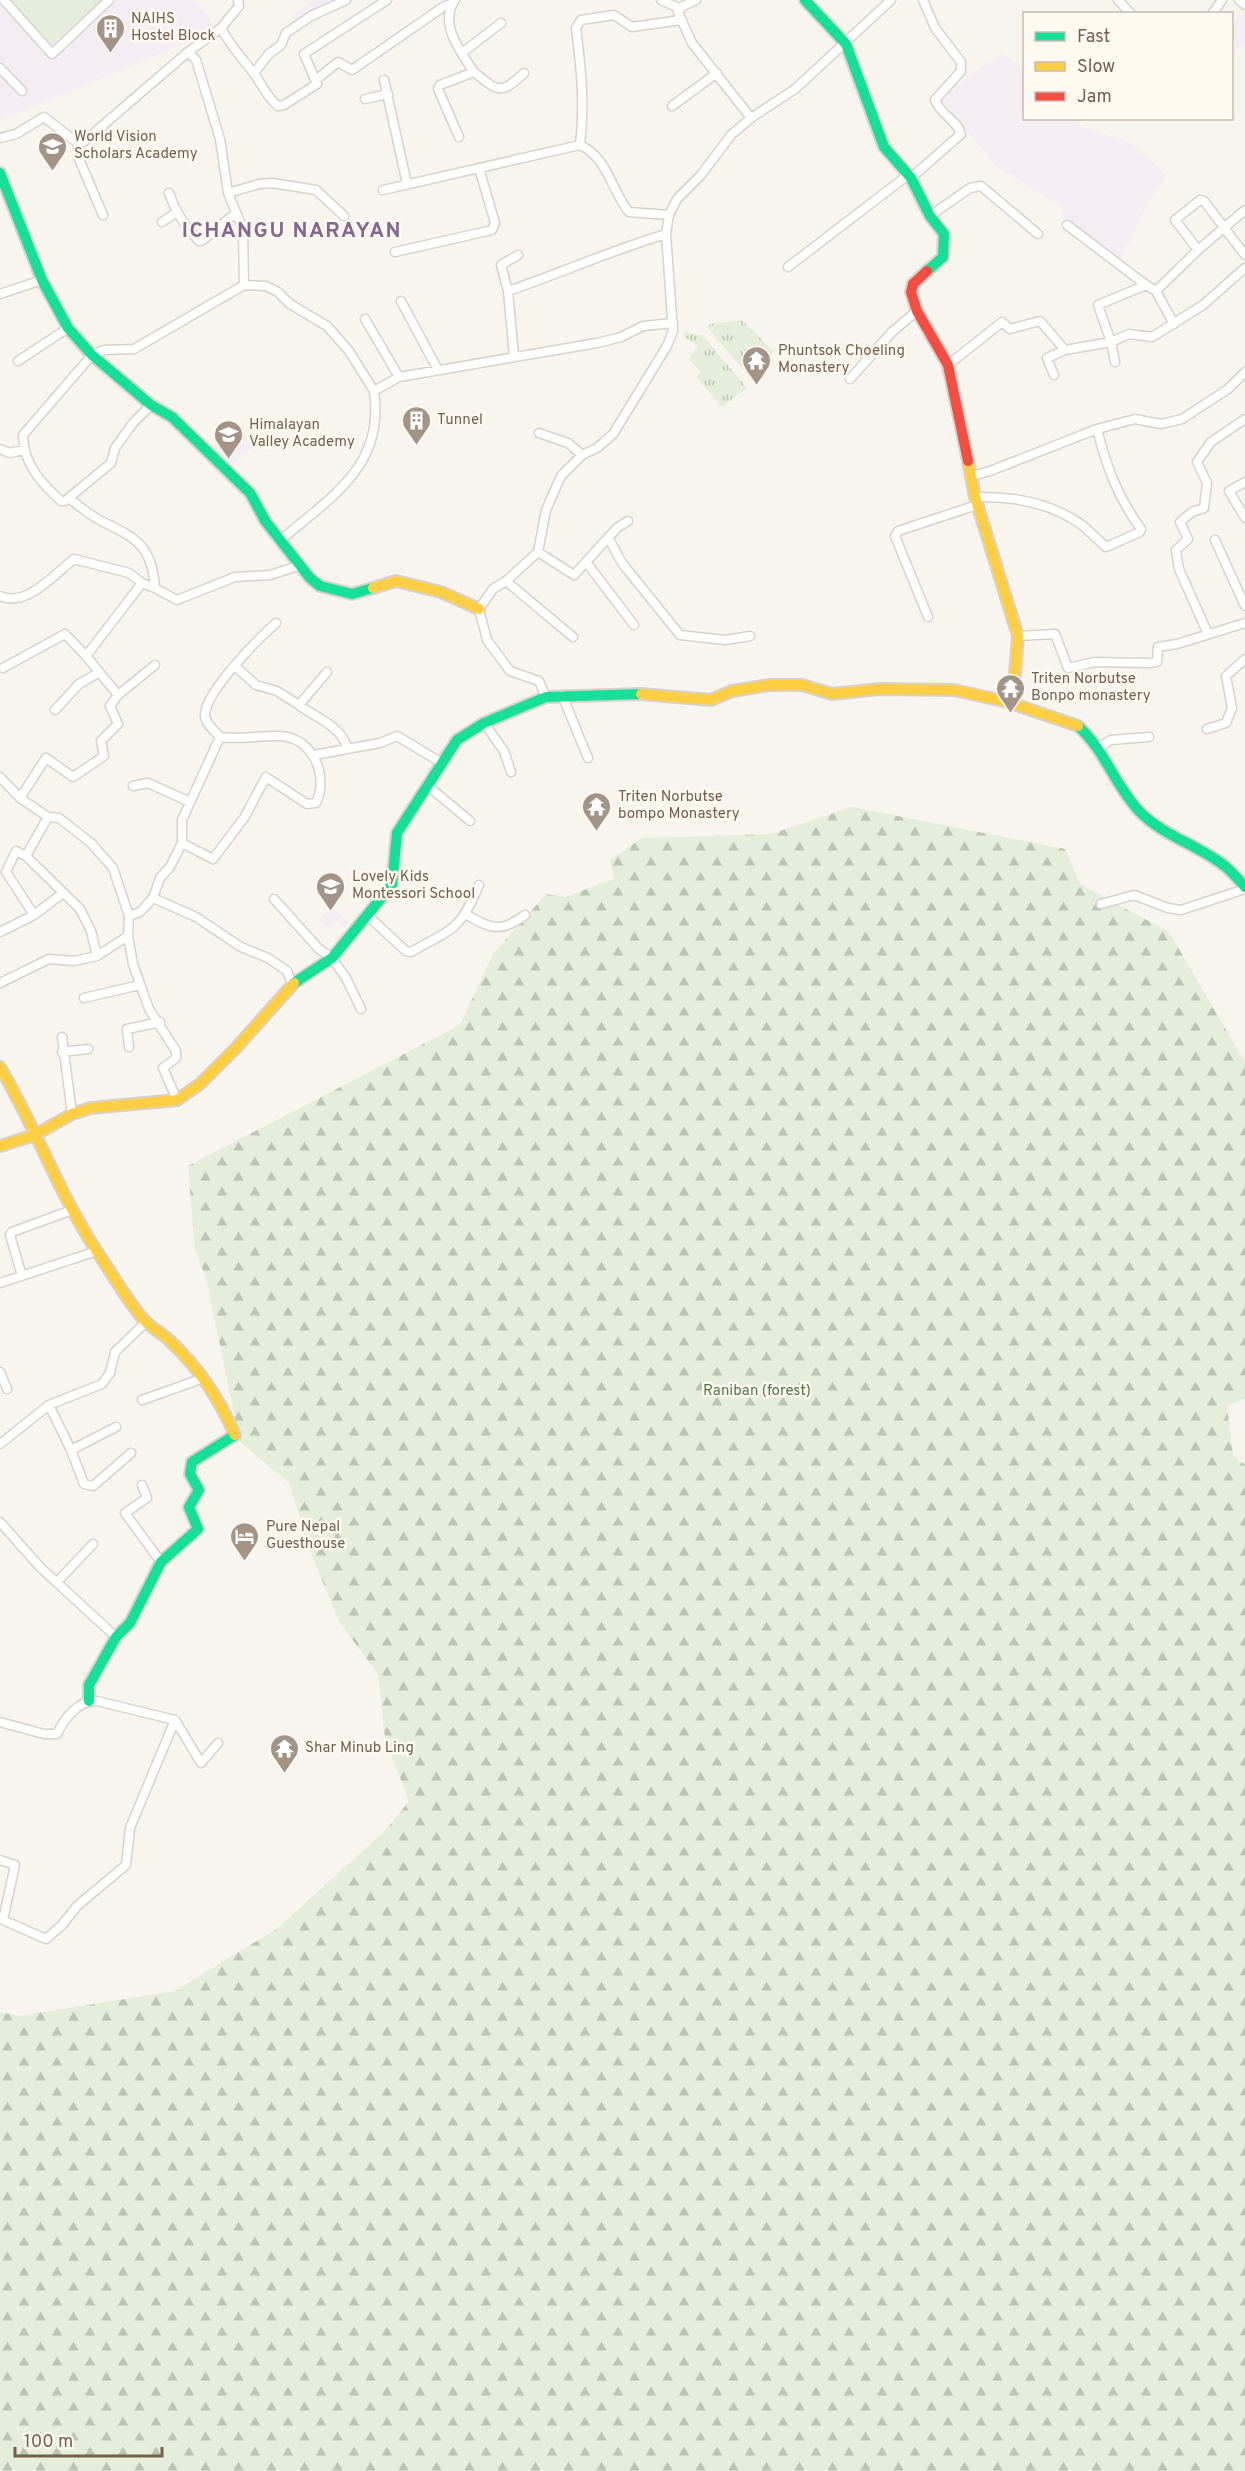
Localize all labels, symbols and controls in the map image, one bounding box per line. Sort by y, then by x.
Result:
place label: NAIHS Hostel Block [131,10,216,46]
building icon: NAIHS Hostel Block [94,12,126,54]
legend [1023,12,1233,120]
text: Fast [1077,26,1110,49]
text: Slow [1077,56,1115,79]
text: Jam [1077,86,1112,109]
place label: World Vision Scholars Academy [74,128,198,164]
school or university icon: World Vision Scholars Academy [37,130,69,172]
district label: ICHANGU NARAYAN [182,218,402,245]
place label: Phuntsok Choeling Monastery [778,342,905,378]
temple icon: Phuntsok Choeling Monastery [741,344,773,386]
building icon: Tunnel [400,404,432,446]
place label: Tunnel [437,411,483,430]
place label: Himalayan Valley Academy [249,416,355,452]
school or university icon: Himalayan Valley Academy [212,418,244,460]
place label: Triten Norbutse Bonpo monastery [1031,670,1151,706]
temple icon: Triten Norbutse Bonpo monastery [994,672,1026,714]
place label: Triten Norbutse bompo Monastery [618,788,740,824]
temple icon: Triten Norbutse bompo Monastery [581,790,613,832]
place label: Lovely Kids Montessori School [352,868,475,904]
school or university icon: Lovely Kids Montessori School [315,870,347,912]
park label: Raniban (forest) [703,1382,811,1401]
place label: Pure Nepal Guesthouse [266,1518,345,1554]
hotel icon: Pure Nepal Guesthouse [229,1520,261,1562]
temple icon: Shar Minub Ling [268,1732,300,1774]
place label: Shar Minub Ling [305,1739,414,1758]
scale bar [15,2420,162,2458]
text: 100 m [24,2431,73,2454]

